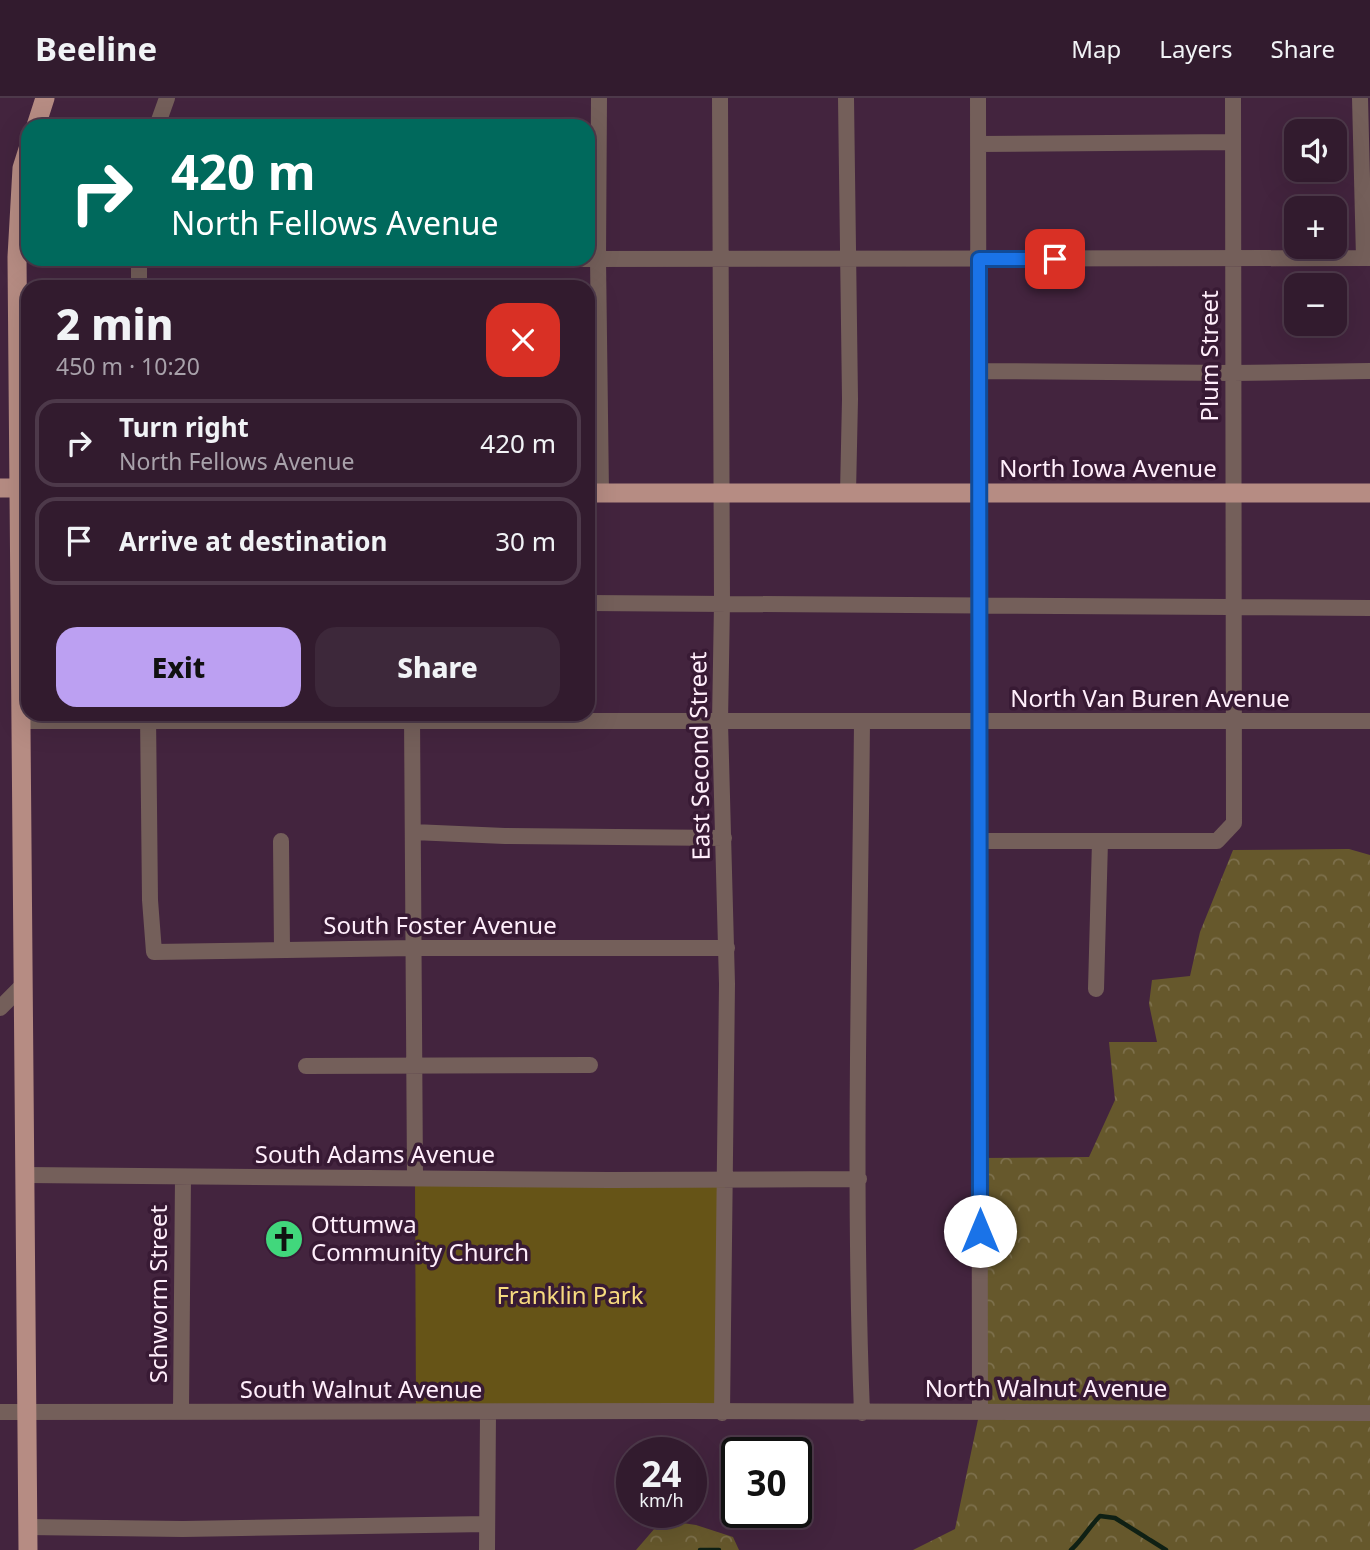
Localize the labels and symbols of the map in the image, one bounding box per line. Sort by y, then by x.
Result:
pin [1025,229,1085,289]
street label: Plum Street [1192,290,1225,422]
street label: North Iowa Avenue [999,451,1217,484]
street label: East Second Street [680,651,717,861]
street label: North Van Buren Avenue [1010,681,1290,714]
street label: South Foster Avenue [323,908,557,941]
street label: South Adams Avenue [255,1137,495,1170]
position arrow [943,1194,1017,1268]
street label: Schworm Street [141,1204,174,1383]
place label: Ottumwa Community Church [311,1207,529,1268]
church icon: Ottumwa Community Church [263,1218,305,1260]
park label: Franklin Park [496,1278,644,1311]
street label: North Walnut Avenue [925,1371,1167,1404]
street label: South Walnut Avenue [240,1372,482,1405]
speed limit sign: 30 [721,1437,812,1528]

